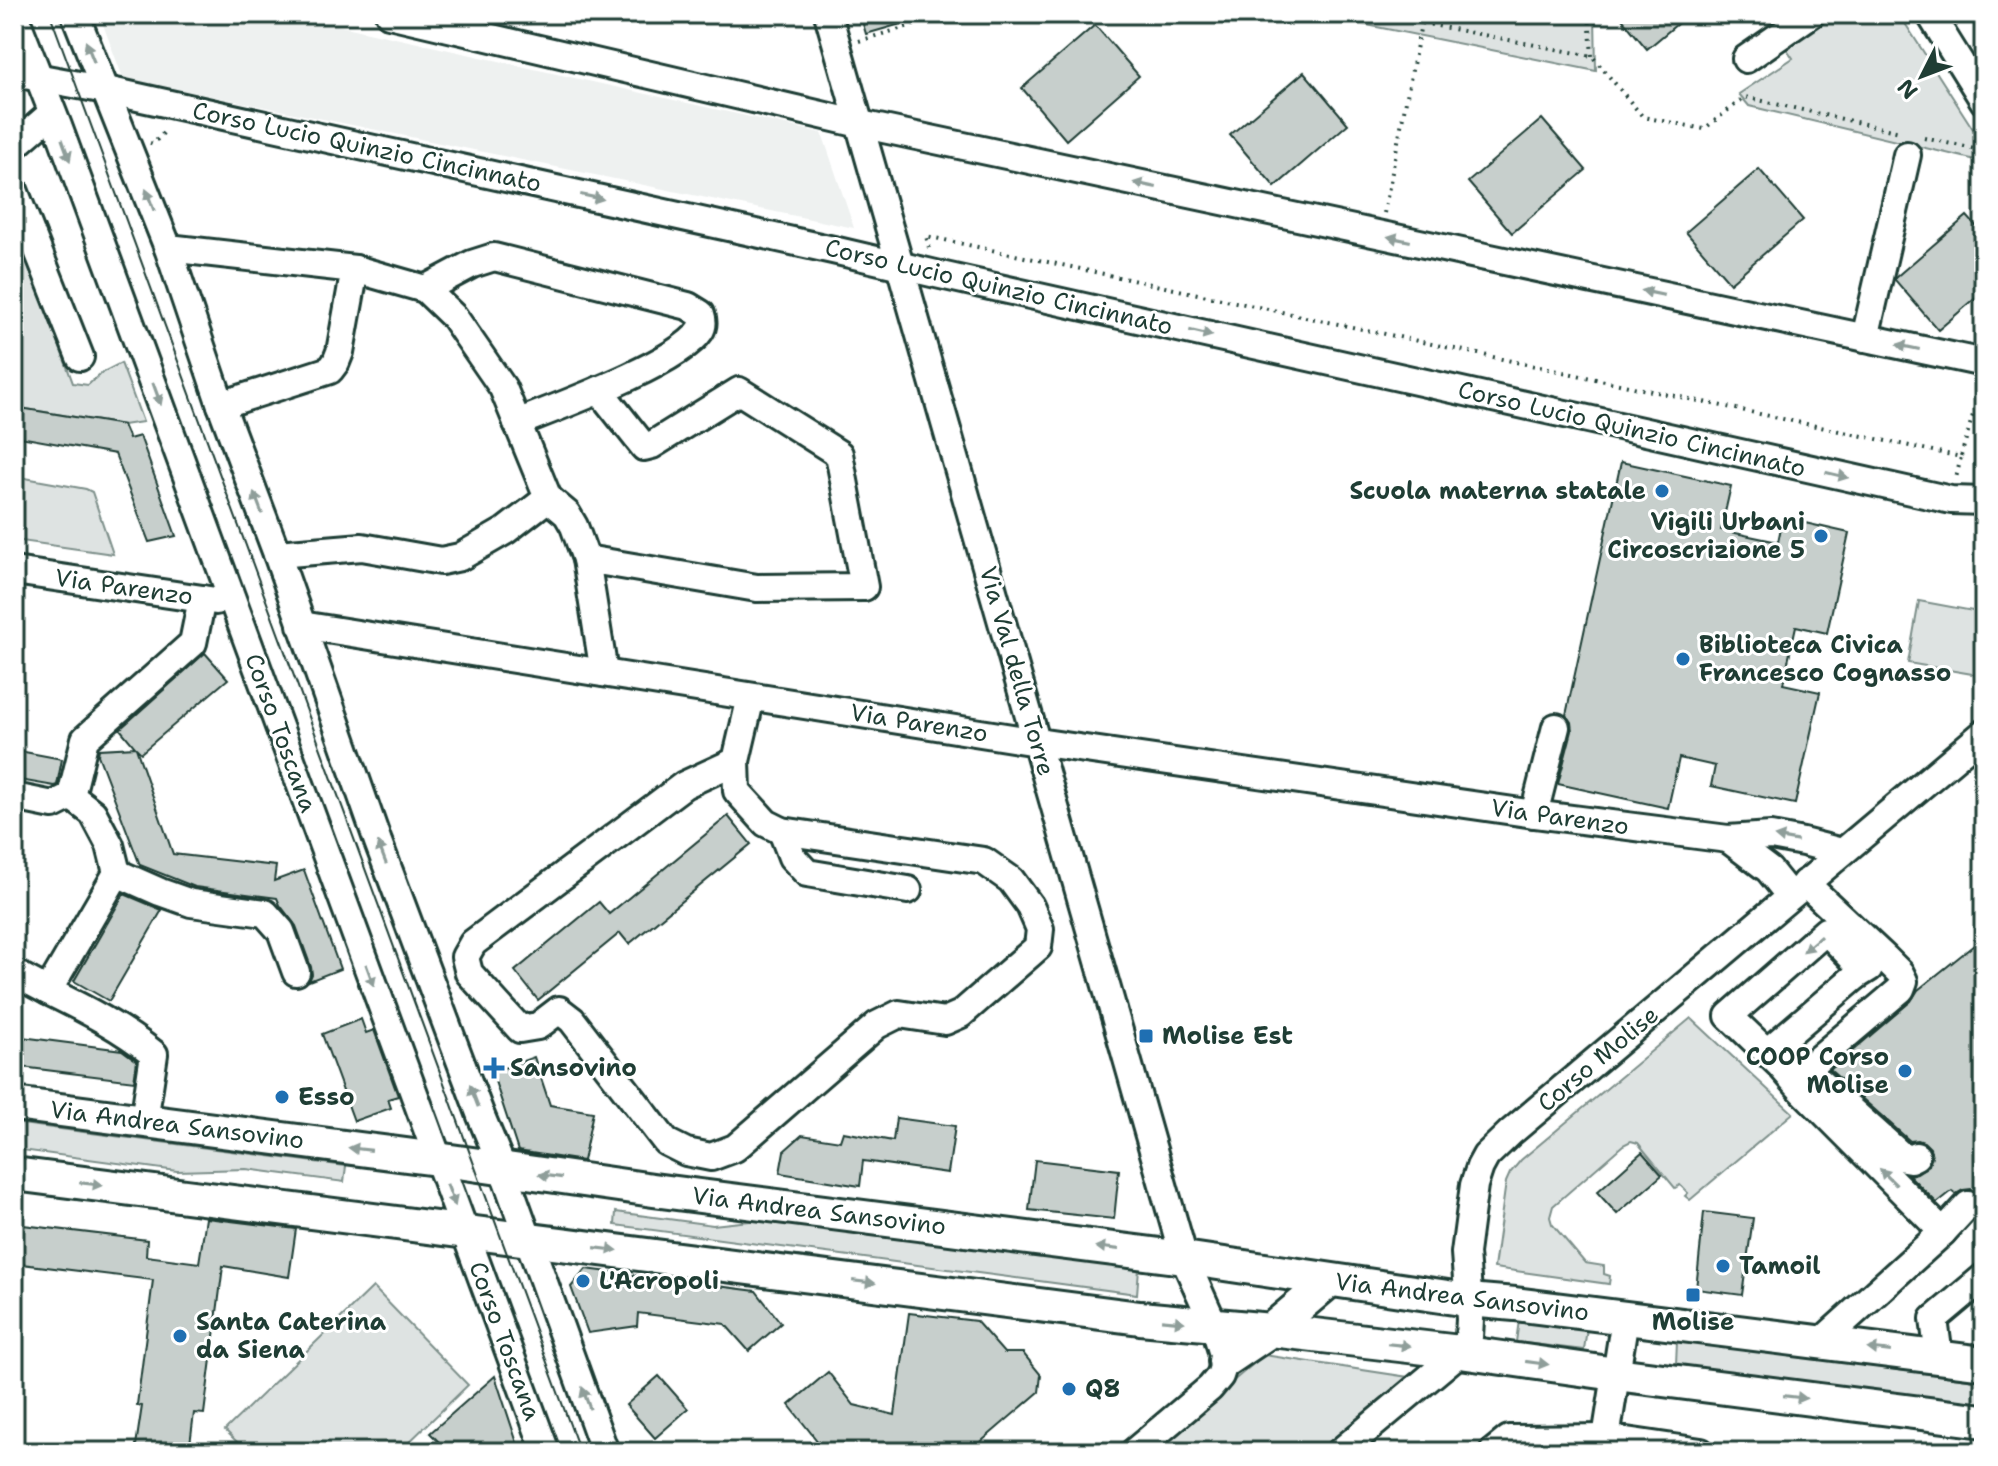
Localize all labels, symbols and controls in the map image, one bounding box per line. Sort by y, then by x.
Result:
north arrow [1882,36,1962,116]
one-way arrow [84,40,97,64]
text: N [1891,73,1924,105]
street label: Corso Lucio Quinzio Cincinnato [190,94,544,200]
one-way arrow [61,138,73,162]
one-way arrow [1132,178,1157,190]
one-way arrow [143,188,156,212]
one-way arrow [580,191,605,204]
street label: Corso Lucio Quinzio Cincinnato [822,231,1176,343]
one-way arrow [1386,232,1411,245]
one-way arrow [1641,286,1666,299]
one-way arrow [1189,327,1214,340]
one-way arrow [1895,340,1920,353]
street label: Corso Lucio Quinzio Cincinnato [1455,373,1809,485]
one-way arrow [151,382,163,406]
one-way arrow [1825,469,1850,482]
place label: Scuola materna statale [1349,475,1646,507]
marker: Scuola materna statale [1653,482,1671,500]
one-way arrow [251,491,264,515]
place label: Vigili Urbani Circoscrizione 5 [1607,506,1805,566]
marker: Vigili Urbani Circoscrizione 5 [1812,527,1830,545]
street label: Via Parenzo [53,561,195,613]
street label: Via Val della Torre [972,563,1062,779]
place label: Biblioteca Civica Francesco Cognasso [1699,629,1951,689]
street label: Corso Toscana [237,649,325,817]
marker: Biblioteca Civica Francesco Cognasso [1674,650,1692,668]
street label: Via Parenzo [848,696,990,750]
street label: Via Parenzo [1489,791,1631,843]
one-way arrow [1773,832,1798,844]
one-way arrow [375,841,388,865]
one-way arrow [1802,934,1821,952]
one-way arrow [364,963,376,987]
street label: Corso Molise [1531,999,1665,1119]
place label: Molise Est [1162,1020,1293,1052]
marker: Molise Est [1137,1027,1155,1045]
place label: COOP Corso Molise [1746,1041,1889,1101]
place label: Sansovino [510,1052,637,1084]
marker: Sansovino [485,1059,503,1077]
marker: COOP Corso Molise [1896,1062,1914,1080]
place label: Esso [298,1081,355,1113]
one-way arrow [467,1084,480,1108]
marker: Esso [273,1088,291,1106]
street label: Via Andrea Sansovino [48,1094,306,1156]
one-way arrow [347,1142,372,1155]
one-way arrow [1879,1168,1898,1187]
one-way arrow [537,1169,562,1182]
one-way arrow [79,1178,104,1191]
street label: Via Andrea Sansovino [690,1180,948,1242]
one-way arrow [445,1184,458,1208]
one-way arrow [1094,1241,1119,1254]
one-way arrow [594,1242,619,1255]
place label: Tamoil [1739,1250,1821,1282]
street label: Corso Toscana [461,1257,549,1425]
marker: Tamoil [1714,1257,1732,1275]
place label: L'Acropoli [599,1265,719,1297]
street label: Via Andrea Sansovino [1333,1266,1591,1328]
marker: L'Acropoli [574,1272,592,1290]
one-way arrow [852,1276,877,1289]
marker: Molise [1684,1286,1702,1304]
place label: Santa Caterina da Siena [196,1306,387,1366]
place label: Molise [1652,1306,1734,1338]
one-way arrow [1161,1315,1186,1328]
marker: Santa Caterina da Siena [171,1327,189,1345]
one-way arrow [1387,1339,1412,1352]
one-way arrow [1866,1343,1891,1356]
one-way arrow [1525,1357,1550,1370]
place label: Q8 [1085,1373,1120,1405]
marker: Q8 [1060,1380,1078,1398]
one-way arrow [579,1386,592,1410]
one-way arrow [1783,1391,1808,1404]

